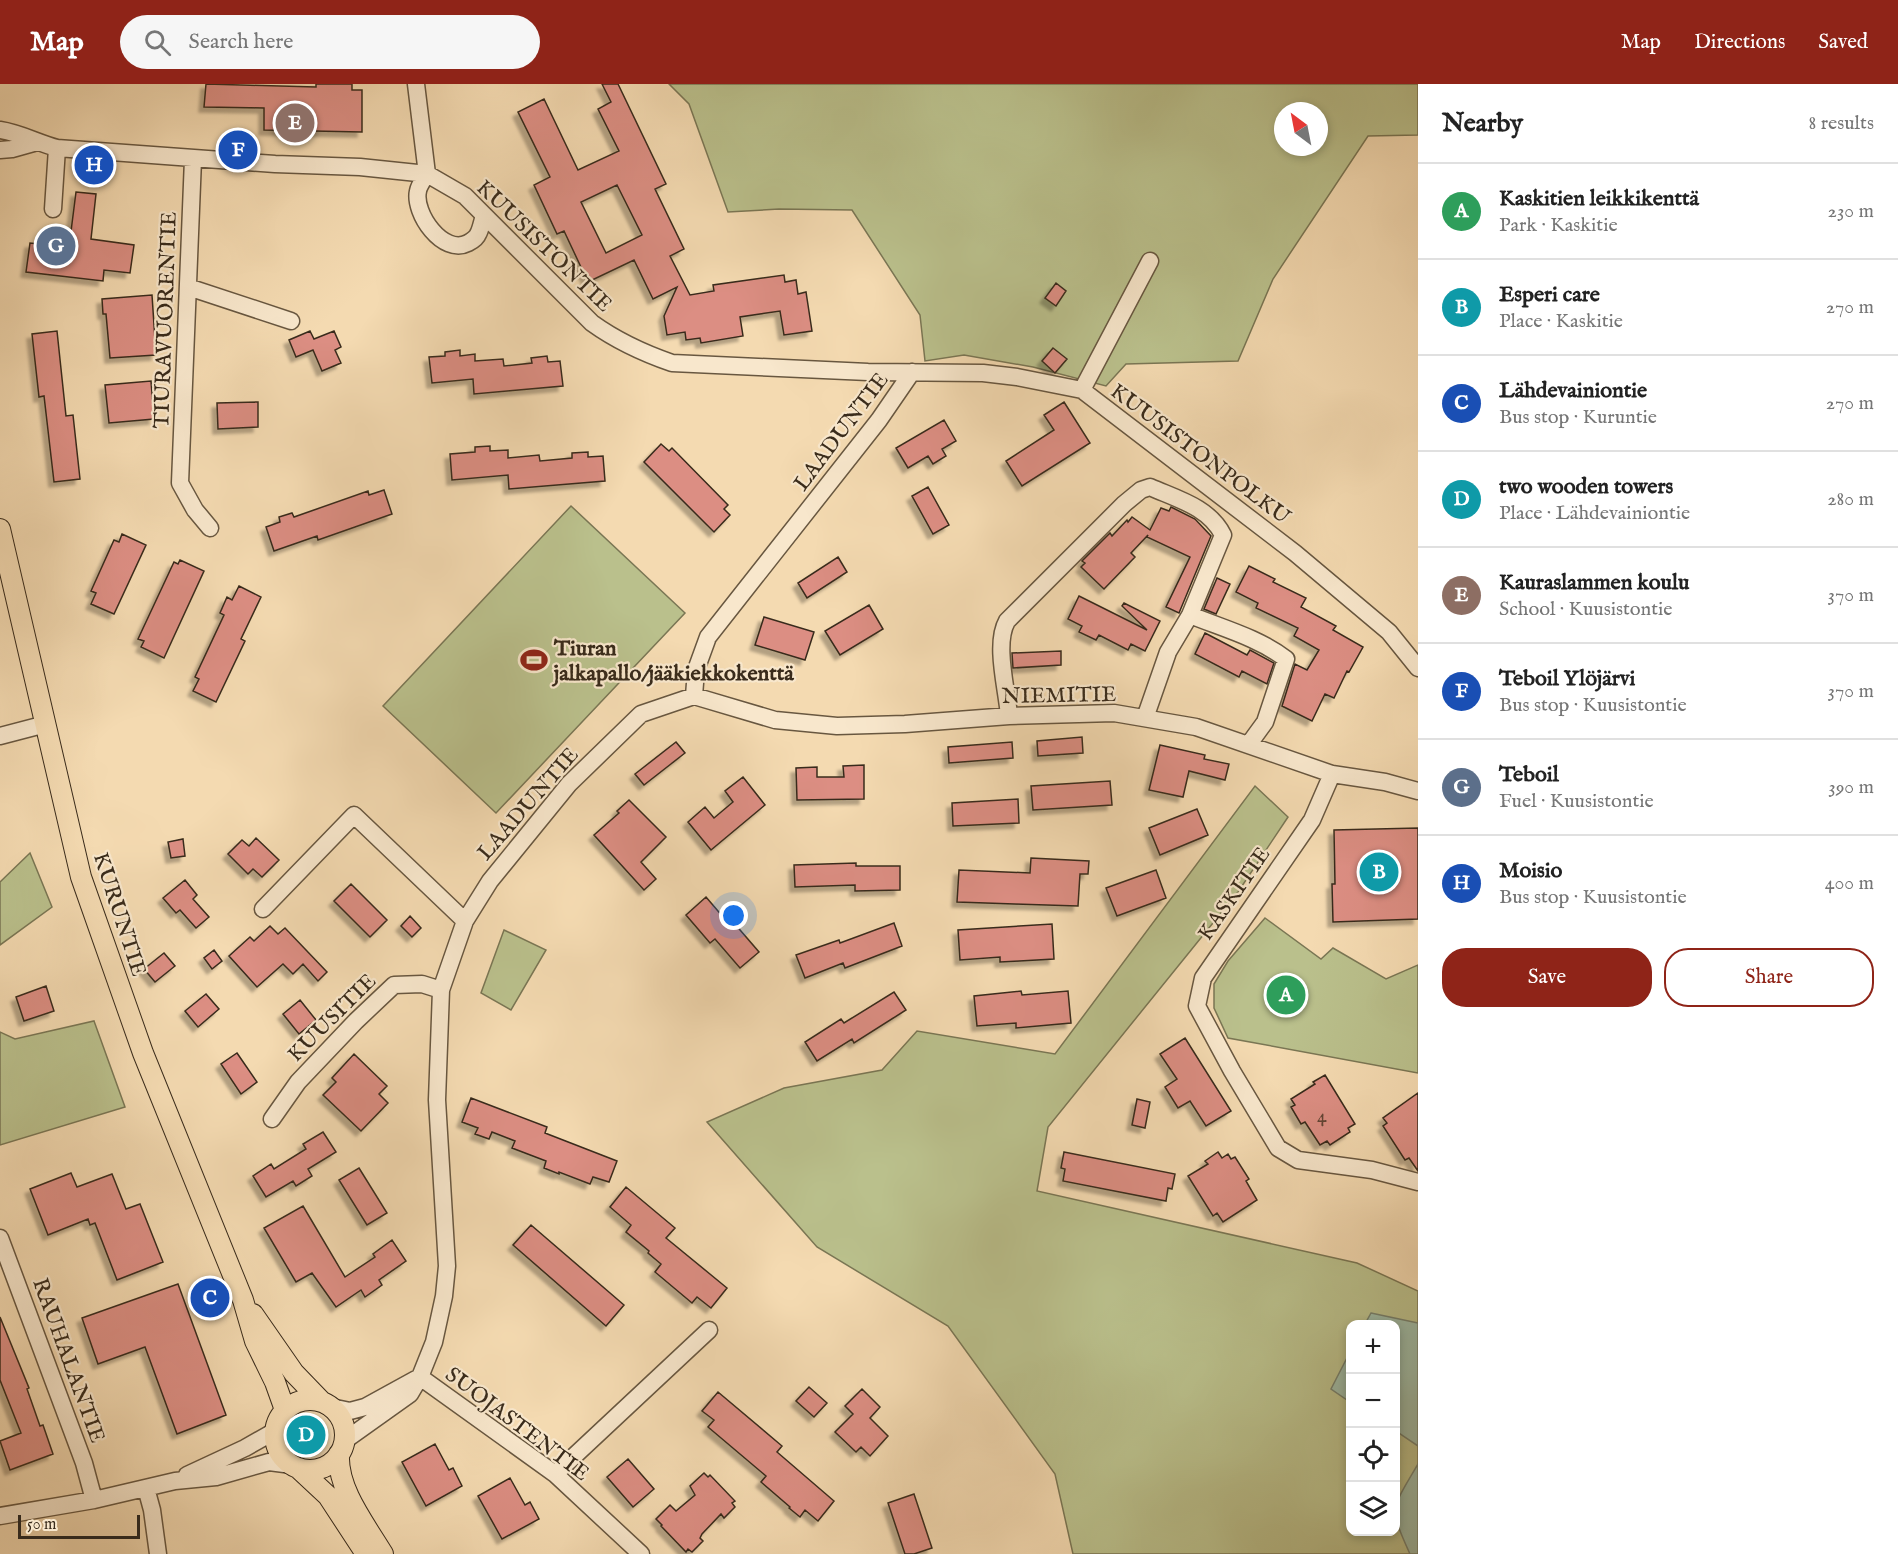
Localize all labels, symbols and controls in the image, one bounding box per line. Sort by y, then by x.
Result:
search box [120,15,540,69]
text: Map [30,25,84,60]
icon: search [141,26,174,59]
text: Search here [189,28,293,56]
text: Map [1621,29,1661,56]
text: Directions [1694,29,1785,56]
text: Saved [1818,29,1868,56]
pin: E [276,100,314,146]
north arrow [1274,102,1328,156]
text: Nearby [1442,107,1523,140]
text: 8 results [1808,111,1874,136]
pin: F [218,128,258,172]
pin: H [74,142,113,188]
street label: KUUSISTONTIE [470,174,618,318]
text: Kaskitien leikkikenttä [1499,185,1699,213]
text: A [1455,199,1468,224]
text: 230 m [1828,199,1874,224]
street label: TIURAVUORENTIE [148,211,184,429]
text: Park · Kaskitie [1499,213,1618,238]
pin: G [36,224,76,268]
text: Esperi care [1499,281,1600,309]
text: B [1455,295,1468,320]
text: 270 m [1826,295,1874,320]
text: Place · Kaskitie [1499,309,1623,334]
street label: LAADUNTIE [788,367,895,497]
text: Lähdevainiontie [1499,377,1647,405]
street label: KUUSISTONPOLKU [1104,378,1296,532]
text: C [1454,391,1469,416]
text: 270 m [1826,391,1874,416]
text: Bus stop · Kuruntie [1499,405,1657,430]
text: two wooden towers [1499,473,1673,501]
text: D [1453,487,1470,512]
text: 280 m [1827,487,1874,512]
text: Place · Lähdevainiontie [1499,501,1690,526]
text: Kauraslammen koulu [1499,569,1689,597]
text: E [1455,583,1468,608]
text: 370 m [1828,583,1874,608]
text: School · Kuusistontie [1499,597,1672,622]
place label: Tiuran jalkapallo/jääkiekkokenttä [551,635,794,688]
sports icon: Tiuran jalkapallo/jääkiekkokenttä [519,645,549,675]
text: Teboil Ylöjärvi [1499,665,1635,693]
text: F [1455,679,1468,704]
text: 370 m [1828,679,1874,704]
street label: NIEMITIE [1001,681,1117,711]
text: Bus stop · Kuusistontie [1499,693,1687,718]
street label: LAADUNTIE [472,742,585,867]
text: Teboil [1499,761,1559,789]
text: G [1454,775,1469,800]
text: 390 m [1828,775,1874,800]
text: Fuel · Kuusistontie [1499,789,1654,814]
street label: KASKITIE [1192,842,1277,946]
street label: KURUNTIE [86,849,152,980]
pin: B [1360,850,1398,894]
text: Moisio [1499,857,1562,885]
text: H [1453,871,1470,896]
text: 400 m [1825,871,1874,896]
text: Bus stop · Kuusistontie [1499,885,1687,910]
your location [719,901,748,930]
button: Save [1442,948,1652,1007]
button: Share [1664,948,1874,1007]
street label: KUUSITIE [282,968,383,1069]
pin: A [1266,972,1306,1018]
house number: 4 [1317,1104,1327,1129]
street label: RAUHALANTIE [25,1274,111,1447]
pin: C [190,1276,230,1320]
map controls [1346,1320,1400,1536]
button: + [1346,1320,1400,1374]
street label: SUOJASTENTIE [439,1361,594,1488]
button: − [1346,1374,1400,1428]
pin: D [286,1412,326,1458]
button: locate [1346,1428,1400,1482]
button: layers [1346,1482,1400,1536]
scale bar [18,1512,140,1540]
text: 50 m [27,1515,56,1535]

